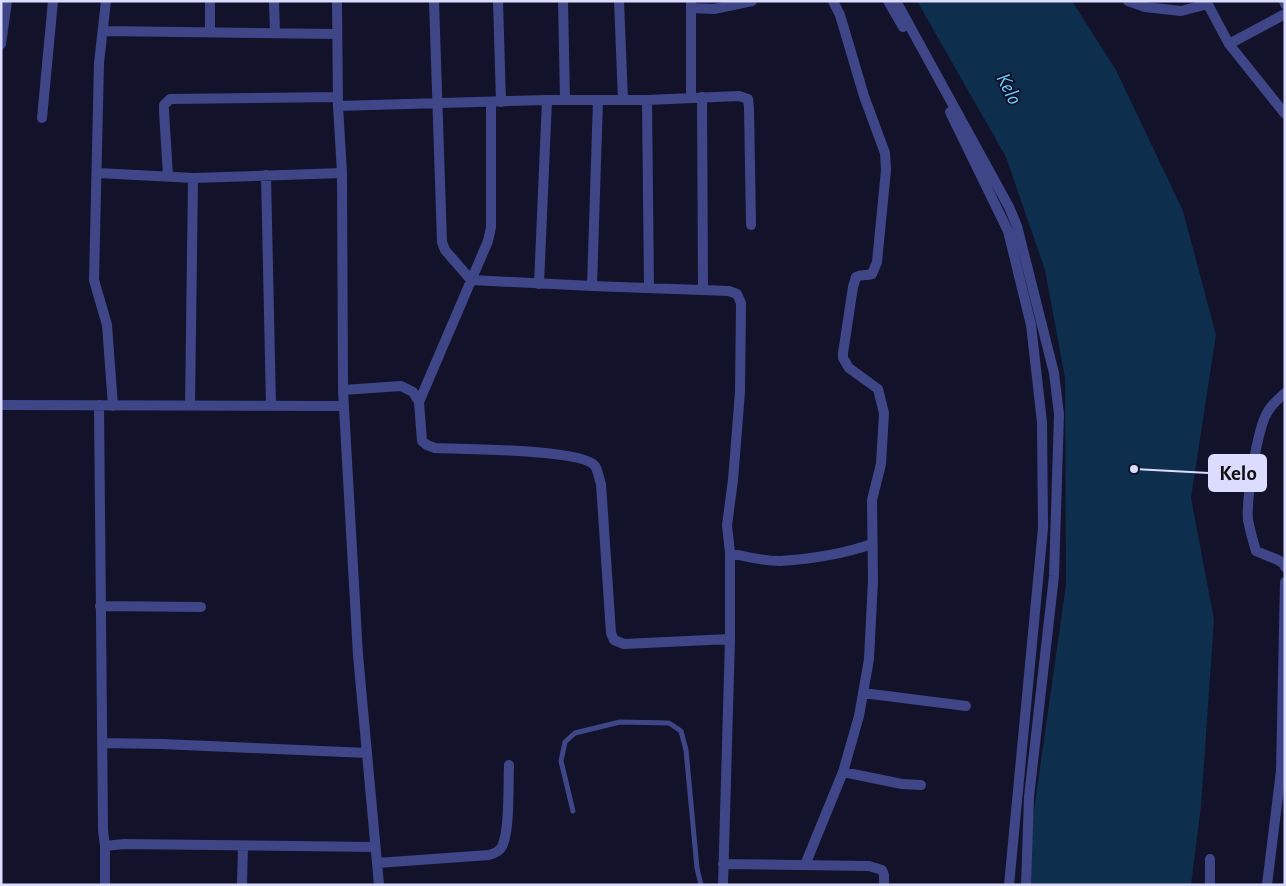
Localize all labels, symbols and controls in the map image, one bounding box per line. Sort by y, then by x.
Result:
water label: Kelo [992,70,1026,108]
callout: Kelo [1209,455,1266,491]
text: Kelo [1219,463,1257,484]

